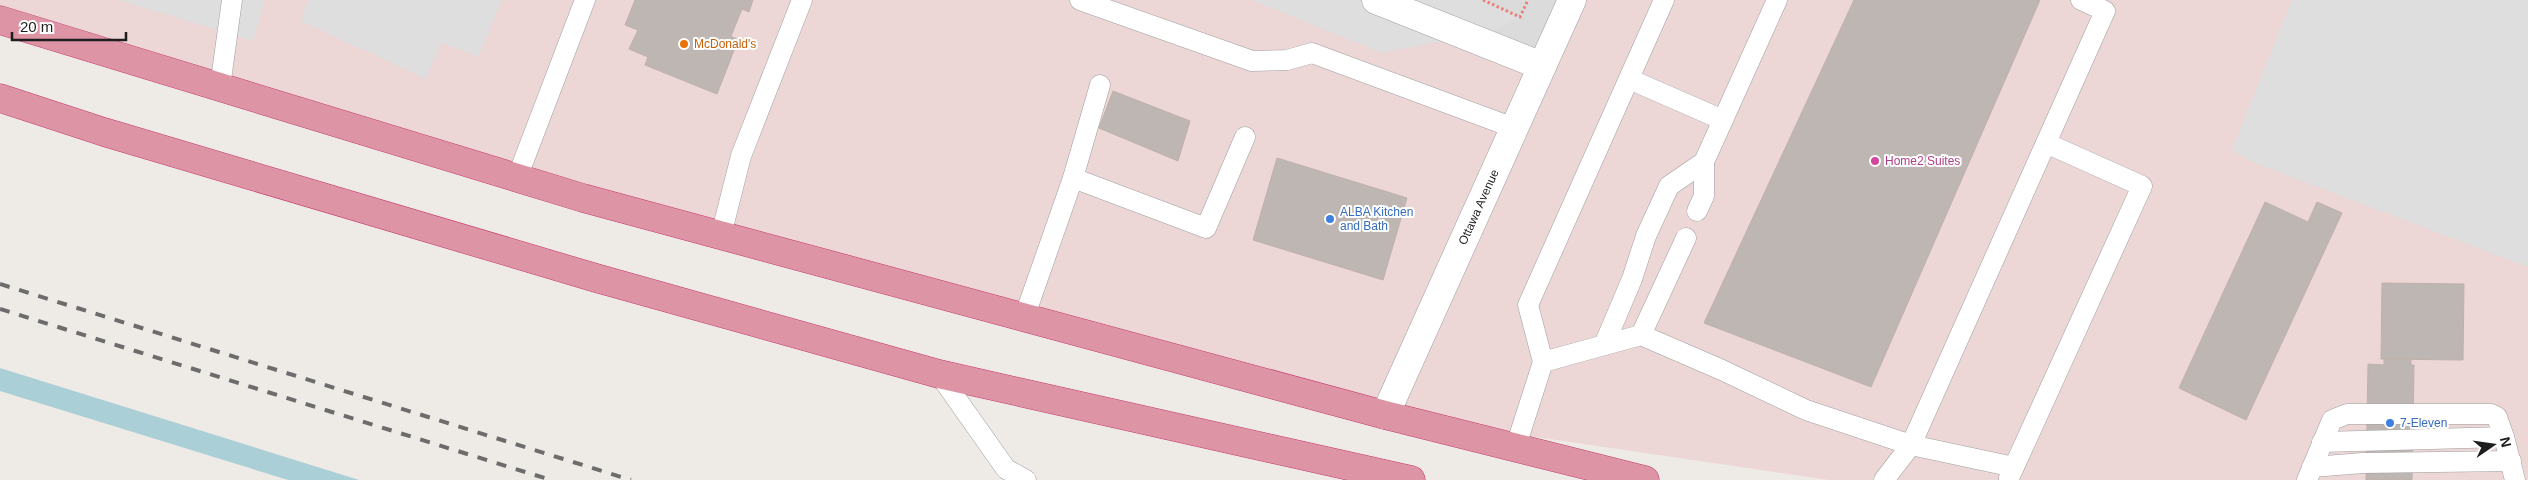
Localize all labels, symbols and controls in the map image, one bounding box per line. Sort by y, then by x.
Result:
scale bar [12,10,126,42]
text: 20 m [20,18,53,35]
place label: McDonald's [694,37,756,51]
marker: McDonald's [678,38,690,50]
place label: Home2 Suites [1885,154,1960,168]
marker: Home2 Suites [1869,155,1881,167]
street label: Ottawa Avenue [1456,167,1502,247]
place label: ALBA Kitchen and Bath [1340,205,1413,233]
marker: ALBA Kitchen and Bath [1324,213,1336,225]
place label: 7-Eleven [2400,416,2447,430]
marker: 7-Eleven [2384,417,2396,429]
north arrow [2468,420,2518,470]
text: N [2497,435,2515,449]

